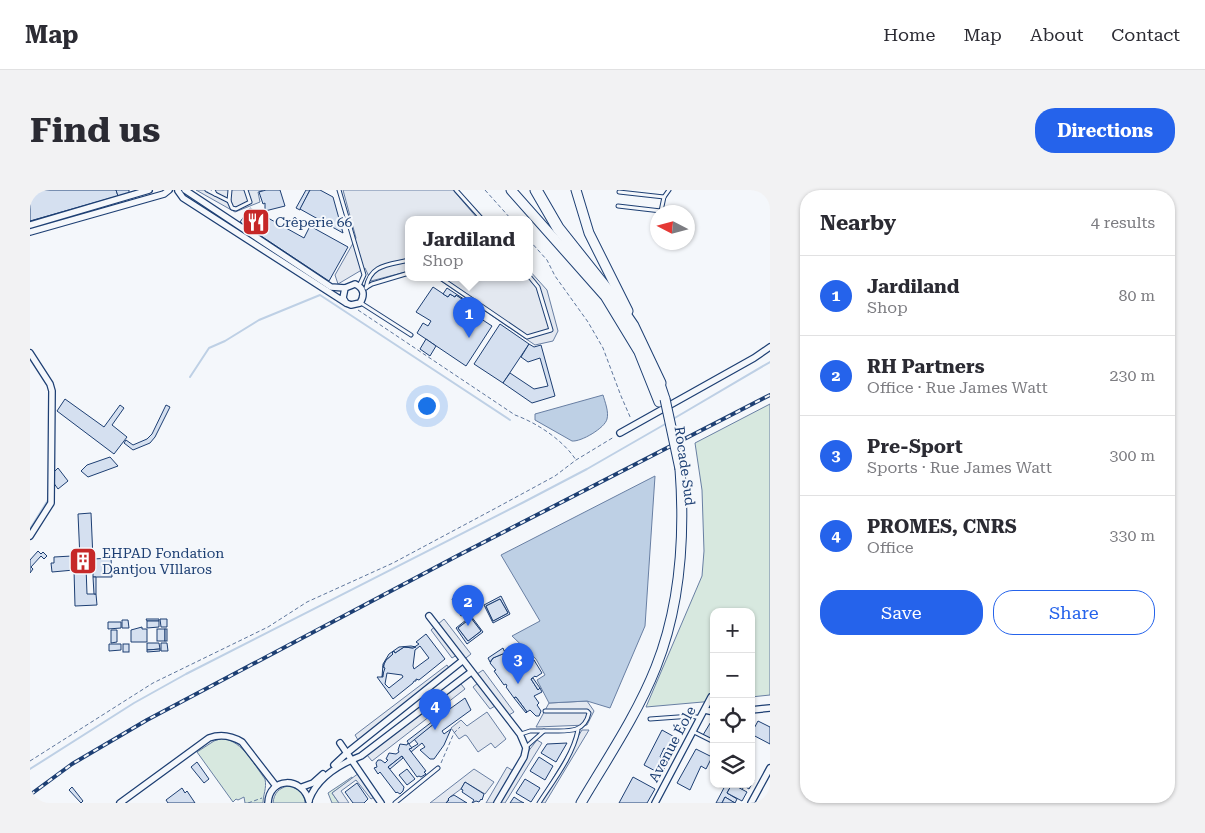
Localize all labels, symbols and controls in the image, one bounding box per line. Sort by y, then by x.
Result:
text: Map [25,21,79,49]
text: Home [883,24,935,45]
text: Map [963,24,1002,45]
text: About [1030,24,1083,45]
text: Contact [1111,24,1180,45]
button: Directions [1035,108,1175,153]
text: Find us [30,110,160,151]
north arrow [650,205,695,250]
restaurant icon: Crêperie 66 [241,207,271,237]
text: Nearby [820,211,896,235]
text: 4 results [1091,213,1155,232]
place label: Crêperie 66 [275,214,353,230]
popup [405,216,533,281]
text: Jardiland [423,228,515,251]
text: Shop [423,251,463,270]
text: Jardiland [867,275,960,298]
text: 1 [832,286,840,305]
text: 80 m [1118,286,1155,305]
pin: 1 [453,297,485,338]
text: Shop [867,298,908,317]
text: RH Partners [867,355,984,378]
text: 2 [832,366,840,385]
text: 230 m [1109,366,1155,385]
text: Office · Rue James Watt [867,378,1048,397]
your location [414,393,440,419]
street label: Rocade Sud [672,425,698,507]
text: Pre-Sport [867,435,963,458]
text: 3 [832,446,840,465]
text: 300 m [1109,446,1155,465]
text: Sports · Rue James Watt [867,458,1052,477]
text: PROMES, CNRS [867,515,1017,538]
text: 4 [832,526,840,545]
text: 330 m [1109,526,1155,545]
text: Office [867,538,913,557]
place label: EHPAD Fondation Dantjou VIllaros [102,545,224,577]
building icon: EHPAD Fondation Dantjou VIllaros [68,546,98,576]
pin: 2 [452,585,484,626]
button: Save [820,590,983,635]
button: Share [993,590,1155,635]
map controls [710,608,755,788]
button: + [710,608,755,653]
pin: 3 [502,643,534,684]
button: − [710,653,755,698]
pin: 4 [419,689,451,730]
button: locate [710,698,755,743]
street label: Avenue Éole [645,703,699,785]
button: layers [710,743,755,788]

